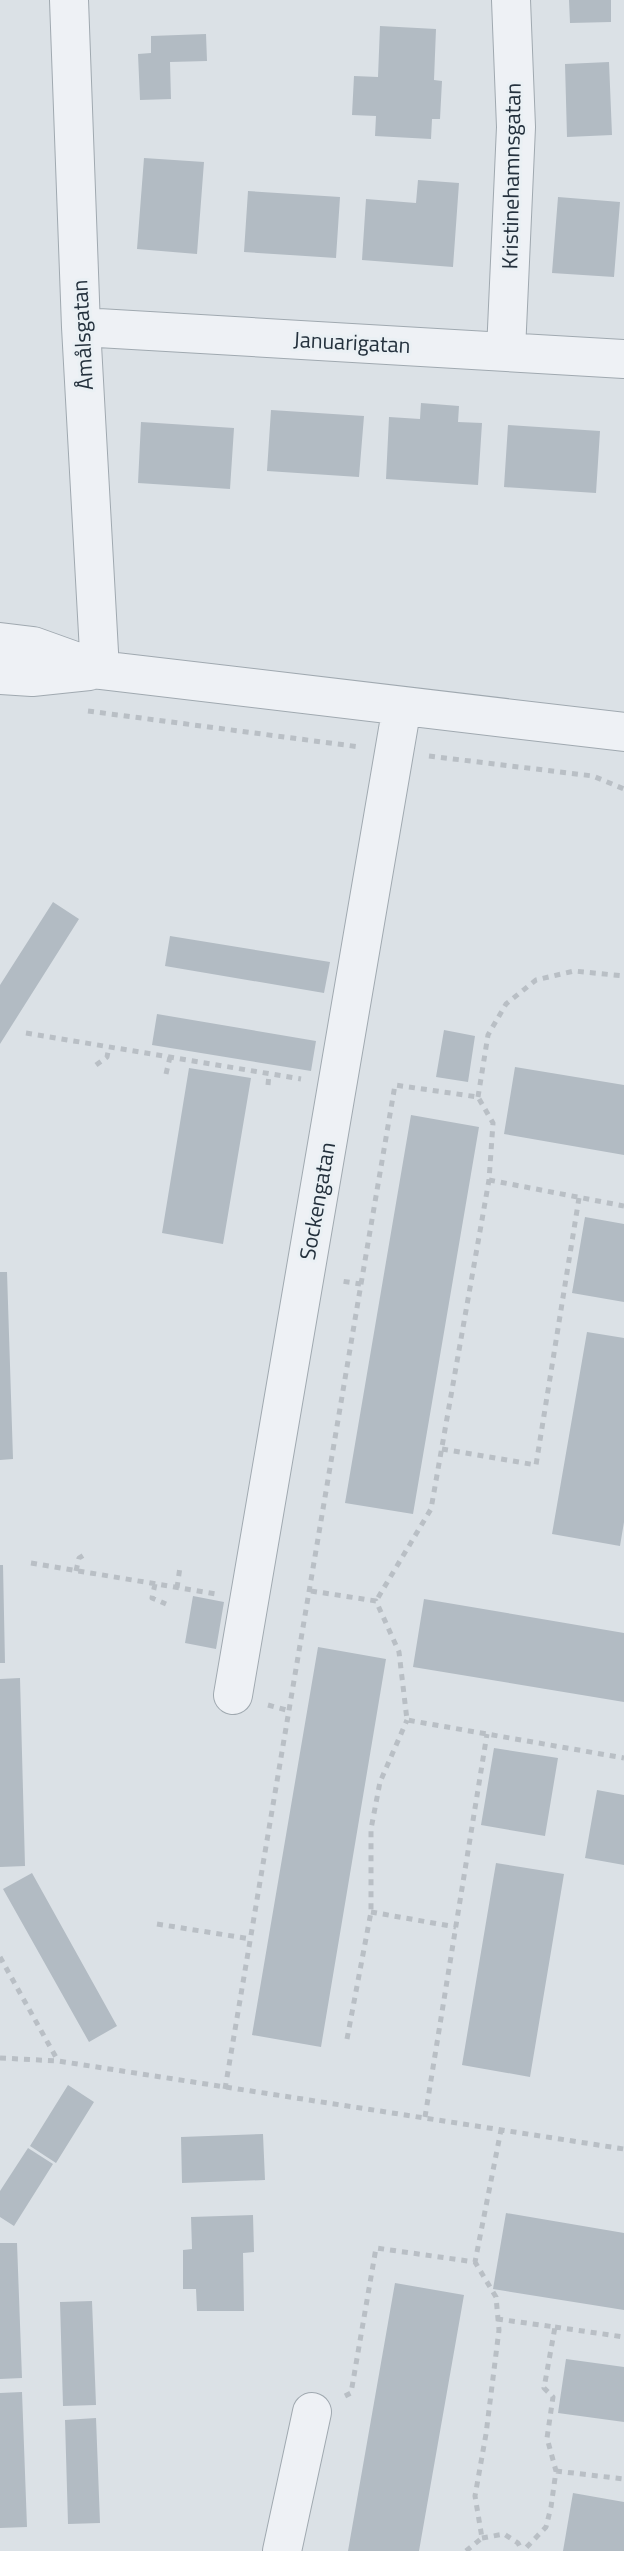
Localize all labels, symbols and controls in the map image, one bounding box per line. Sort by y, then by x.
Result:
street label: Kristinehamnsgatan [492,82,530,270]
street label: Åmålsgatan [62,279,102,391]
street label: Januarigatan [293,322,411,362]
street label: Sockengatan [290,1139,344,1263]

